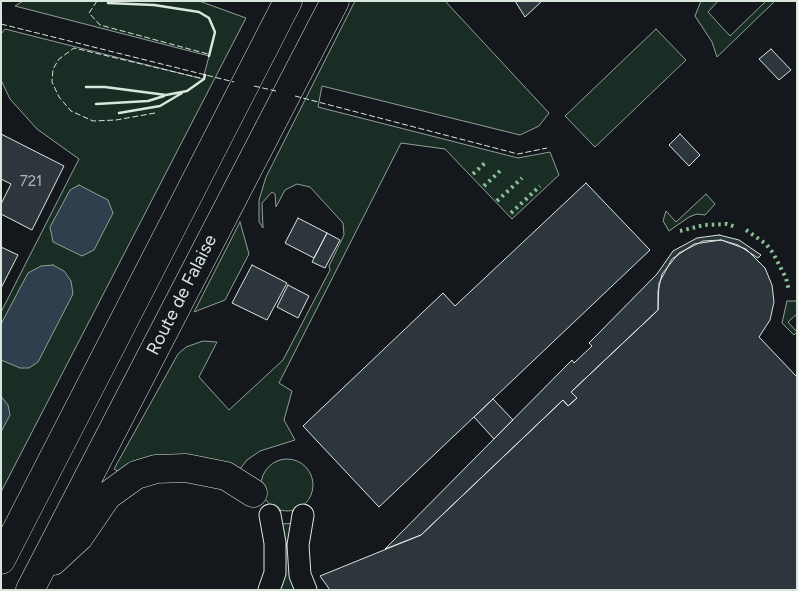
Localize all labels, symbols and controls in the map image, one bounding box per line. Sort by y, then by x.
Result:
house number: 721 [20,173,42,191]
street label: Route de Falaise [142,231,222,359]

